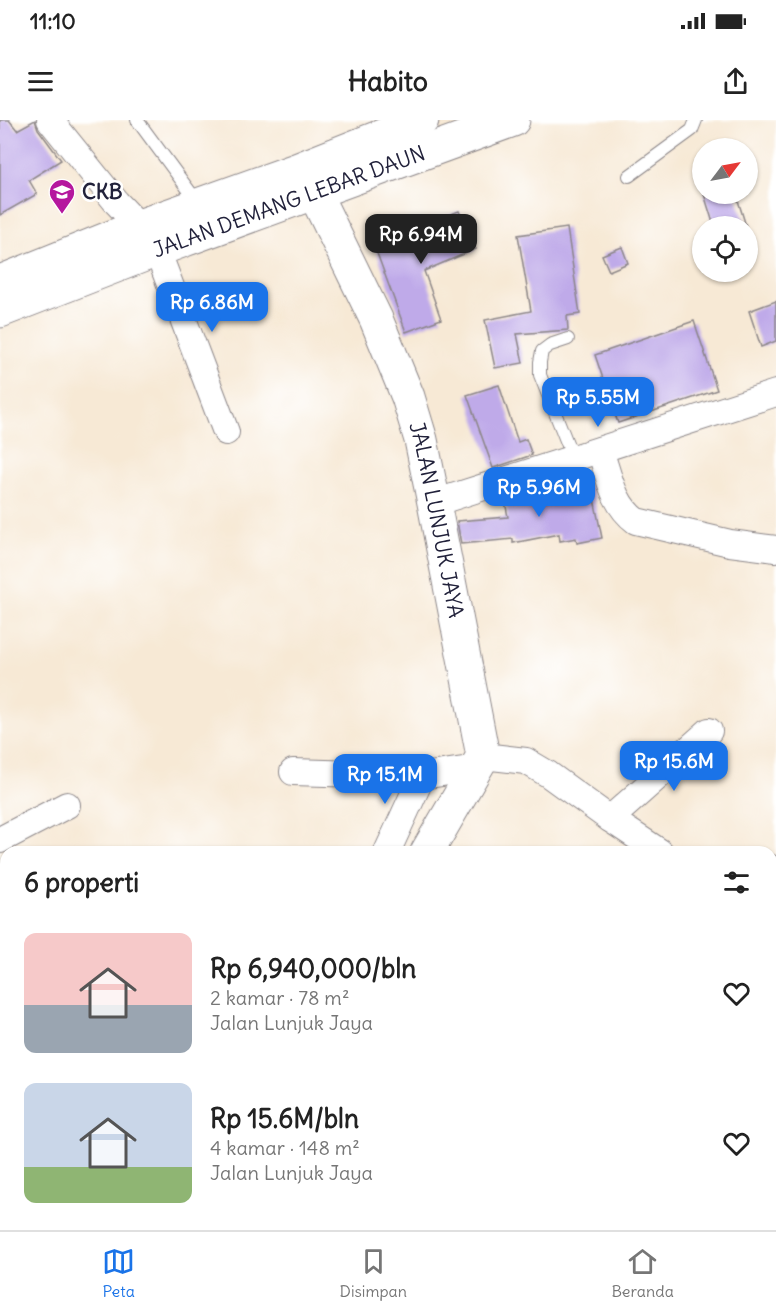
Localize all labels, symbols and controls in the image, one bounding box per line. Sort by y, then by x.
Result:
text: 11:10 [30,7,76,35]
text: Habito [348,64,428,98]
icon: menu [24,65,57,98]
icon: share [719,65,752,98]
north arrow [692,138,758,204]
map controls [692,138,758,282]
street label: JALAN DEMANG LEBAR DAUN [149,139,429,263]
school or university icon: CKB [47,177,77,215]
place label: CKB [82,178,123,205]
pin: Rp 6.94M [359,214,483,265]
button: locate [692,216,758,282]
text: Rp 6.94M [379,221,463,246]
pin: Rp 6.86M [150,282,274,333]
text: Rp 6.86M [170,289,254,314]
pin: Rp 5.55M [536,377,660,428]
text: Rp 5.55M [556,384,640,409]
street label: JALAN LUNJUK JAYA [403,418,470,620]
pin: Rp 5.96M [477,467,601,518]
text: Rp 5.96M [497,474,581,499]
pin: Rp 15.6M [612,741,736,792]
text: Rp 15.6M [634,748,714,773]
pin: Rp 15.1M [323,754,447,805]
text: Rp 15.1M [347,761,423,786]
text: 6 properti [24,866,139,899]
icon: filters [720,866,753,899]
text: Rp 6,940,000/bln [210,952,416,985]
icon: home [72,957,144,1029]
icon: heart [720,977,753,1010]
text: 2 kamar · 78 m² [210,985,349,1010]
text: Jalan Lunjuk Jaya [210,1010,373,1035]
text: Rp 15.6M/bln [210,1102,359,1135]
icon: home [72,1107,144,1179]
icon: heart [720,1127,753,1160]
text: 4 kamar · 148 m² [210,1135,360,1160]
text: Jalan Lunjuk Jaya [210,1160,373,1185]
tab: Peta [102,1245,135,1301]
tab: Disimpan [340,1245,407,1301]
tab: Beranda [611,1245,674,1301]

